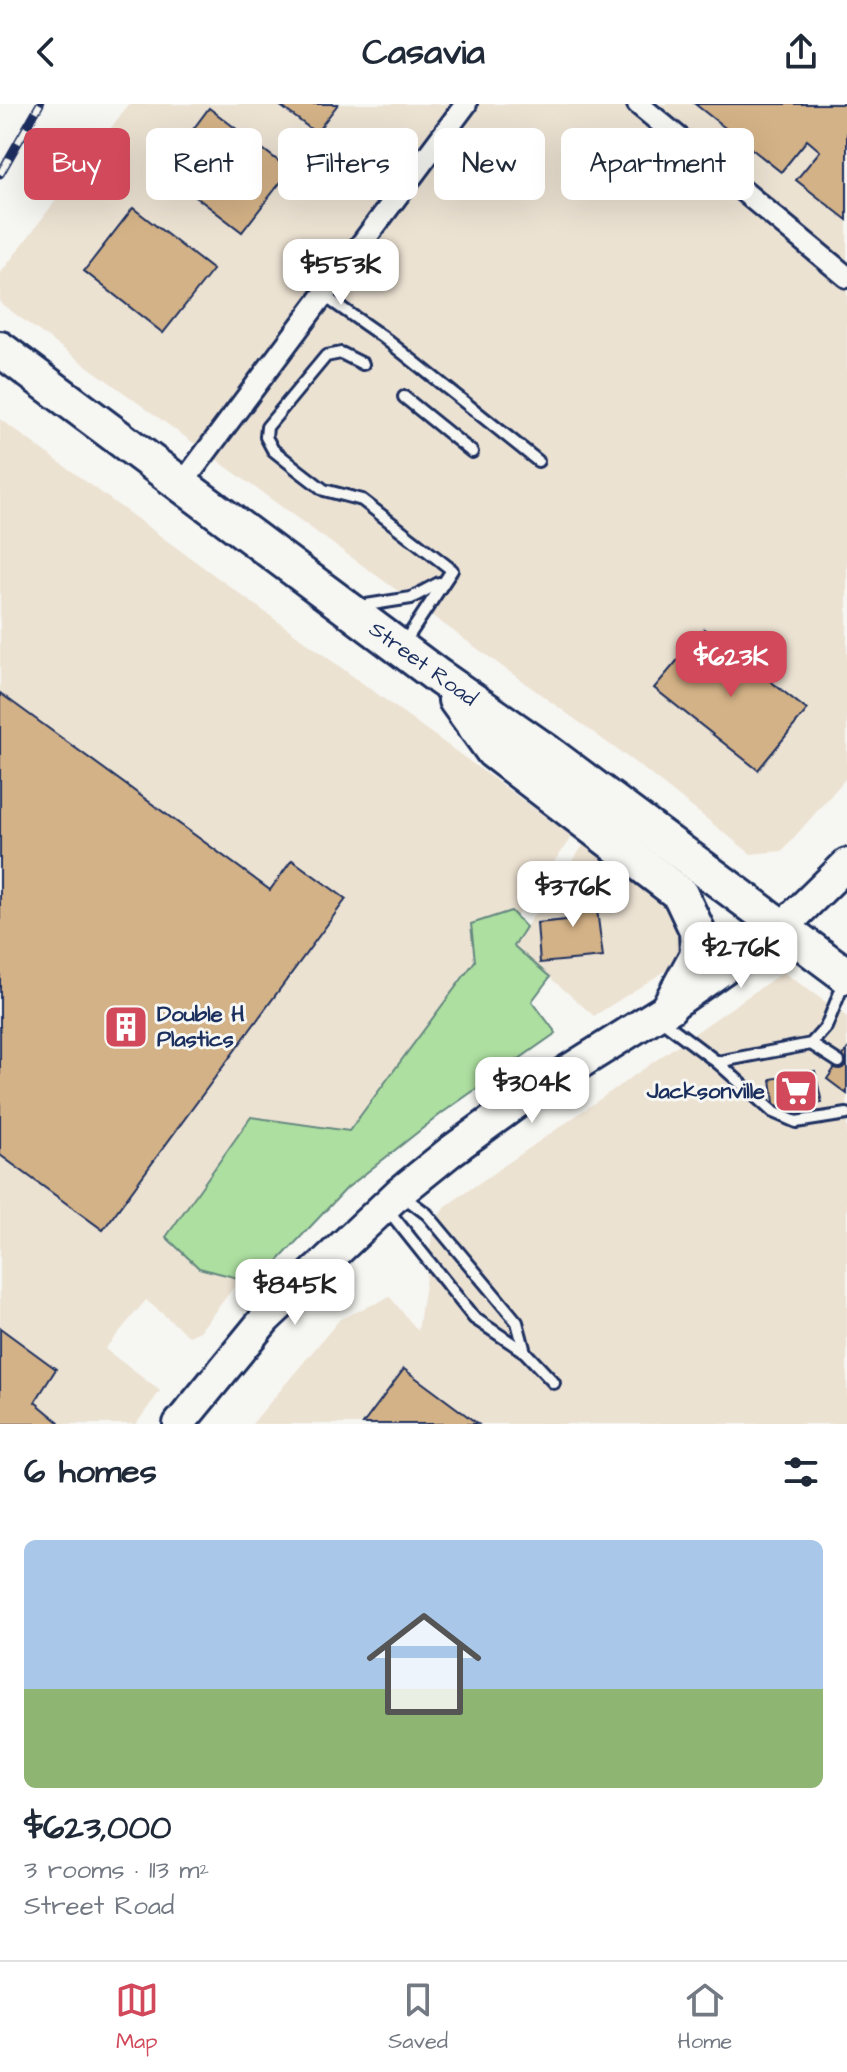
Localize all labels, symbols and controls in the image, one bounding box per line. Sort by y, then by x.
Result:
text: Casavia [362,27,485,78]
icon: back [24,30,68,74]
icon: share [779,30,823,74]
chip: Buy [24,128,130,200]
chip: Rent [146,128,262,200]
chip: Filters [278,128,418,200]
chip: New [434,128,545,200]
chip: Apartment [561,128,754,200]
pin: $553K [285,239,397,307]
text: $553K [301,247,381,283]
street label: Street Road [362,614,484,714]
pin: $623K [675,631,787,699]
text: $623K [694,639,768,675]
pin: $376K [517,861,629,929]
text: $376K [535,869,611,905]
pin: $276K [685,922,797,990]
text: $276K [702,930,780,966]
place label: Double H Plastics [157,999,245,1055]
building icon: Double H Plastics [102,1003,150,1051]
pin: $304K [476,1057,588,1125]
text: $304K [493,1065,571,1101]
supermarket icon: Jacksonville [772,1067,820,1115]
place label: Jacksonville [646,1076,765,1107]
pin: $845K [239,1259,351,1327]
text: $845K [253,1267,337,1303]
text: 6 homes [24,1448,157,1496]
icon: filters [779,1450,823,1494]
icon: home [352,1592,496,1736]
text: $623,000 [24,1804,171,1852]
text: 3 rooms · 113 m² [24,1852,209,1888]
text: Street Road [24,1888,174,1924]
tab: Map [115,1978,159,2057]
tab: Saved [388,1978,448,2057]
tab: Home [678,1978,732,2057]

